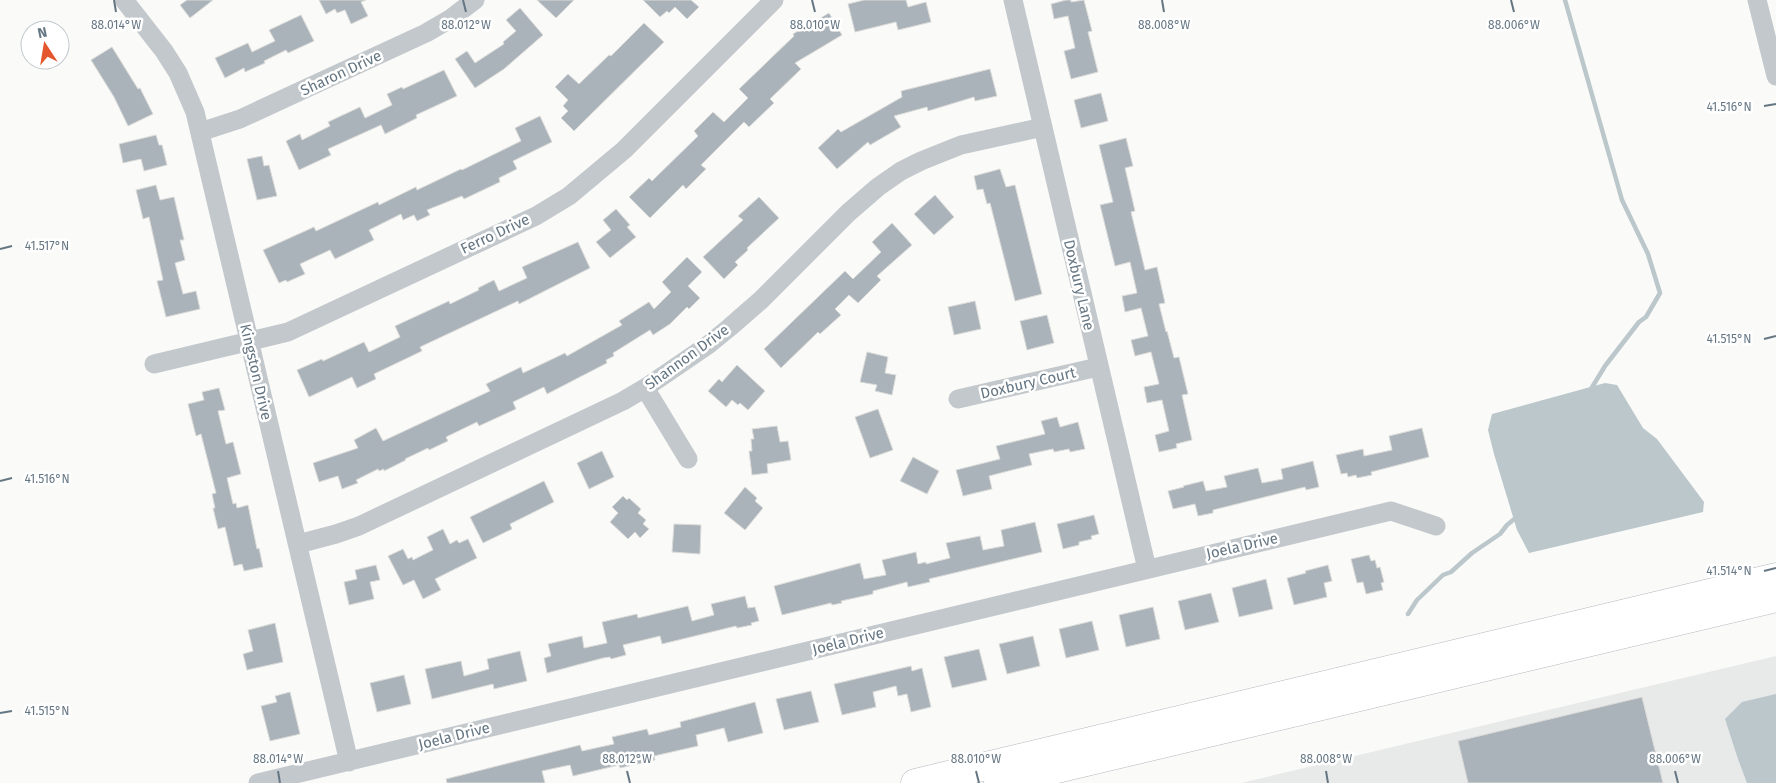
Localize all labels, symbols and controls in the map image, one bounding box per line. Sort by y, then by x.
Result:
text: 88.014°W [91,18,141,32]
text: 88.012°W [441,18,491,32]
text: 88.010°W [790,18,840,32]
text: 88.008°W [1138,18,1190,32]
text: 88.006°W [1488,18,1540,32]
north arrow [20,20,70,70]
text: N [36,23,49,42]
street label: Sharon Drive [298,46,384,100]
text: 41.516°N [1706,100,1752,114]
street label: Ferro Drive [458,210,532,258]
street label: Doxbury Lane [1060,238,1098,332]
text: 41.517°N [25,239,69,253]
street label: Shannon Drive [641,321,733,393]
street label: Kingston Drive [236,322,276,422]
text: 41.515°N [1707,332,1751,346]
street label: Doxbury Court [979,363,1078,403]
text: 41.516°N [24,472,70,486]
street label: Joela Drive [1204,529,1280,563]
text: 41.514°N [1706,564,1752,578]
street label: Joela Drive [810,623,886,659]
text: 41.515°N [25,704,69,718]
street label: Joela Drive [416,718,492,754]
text: 88.014°W [253,752,303,766]
text: 88.012°W [602,752,652,766]
text: 88.010°W [951,752,1001,766]
text: 88.008°W [1300,752,1352,766]
text: 88.006°W [1649,752,1701,766]

